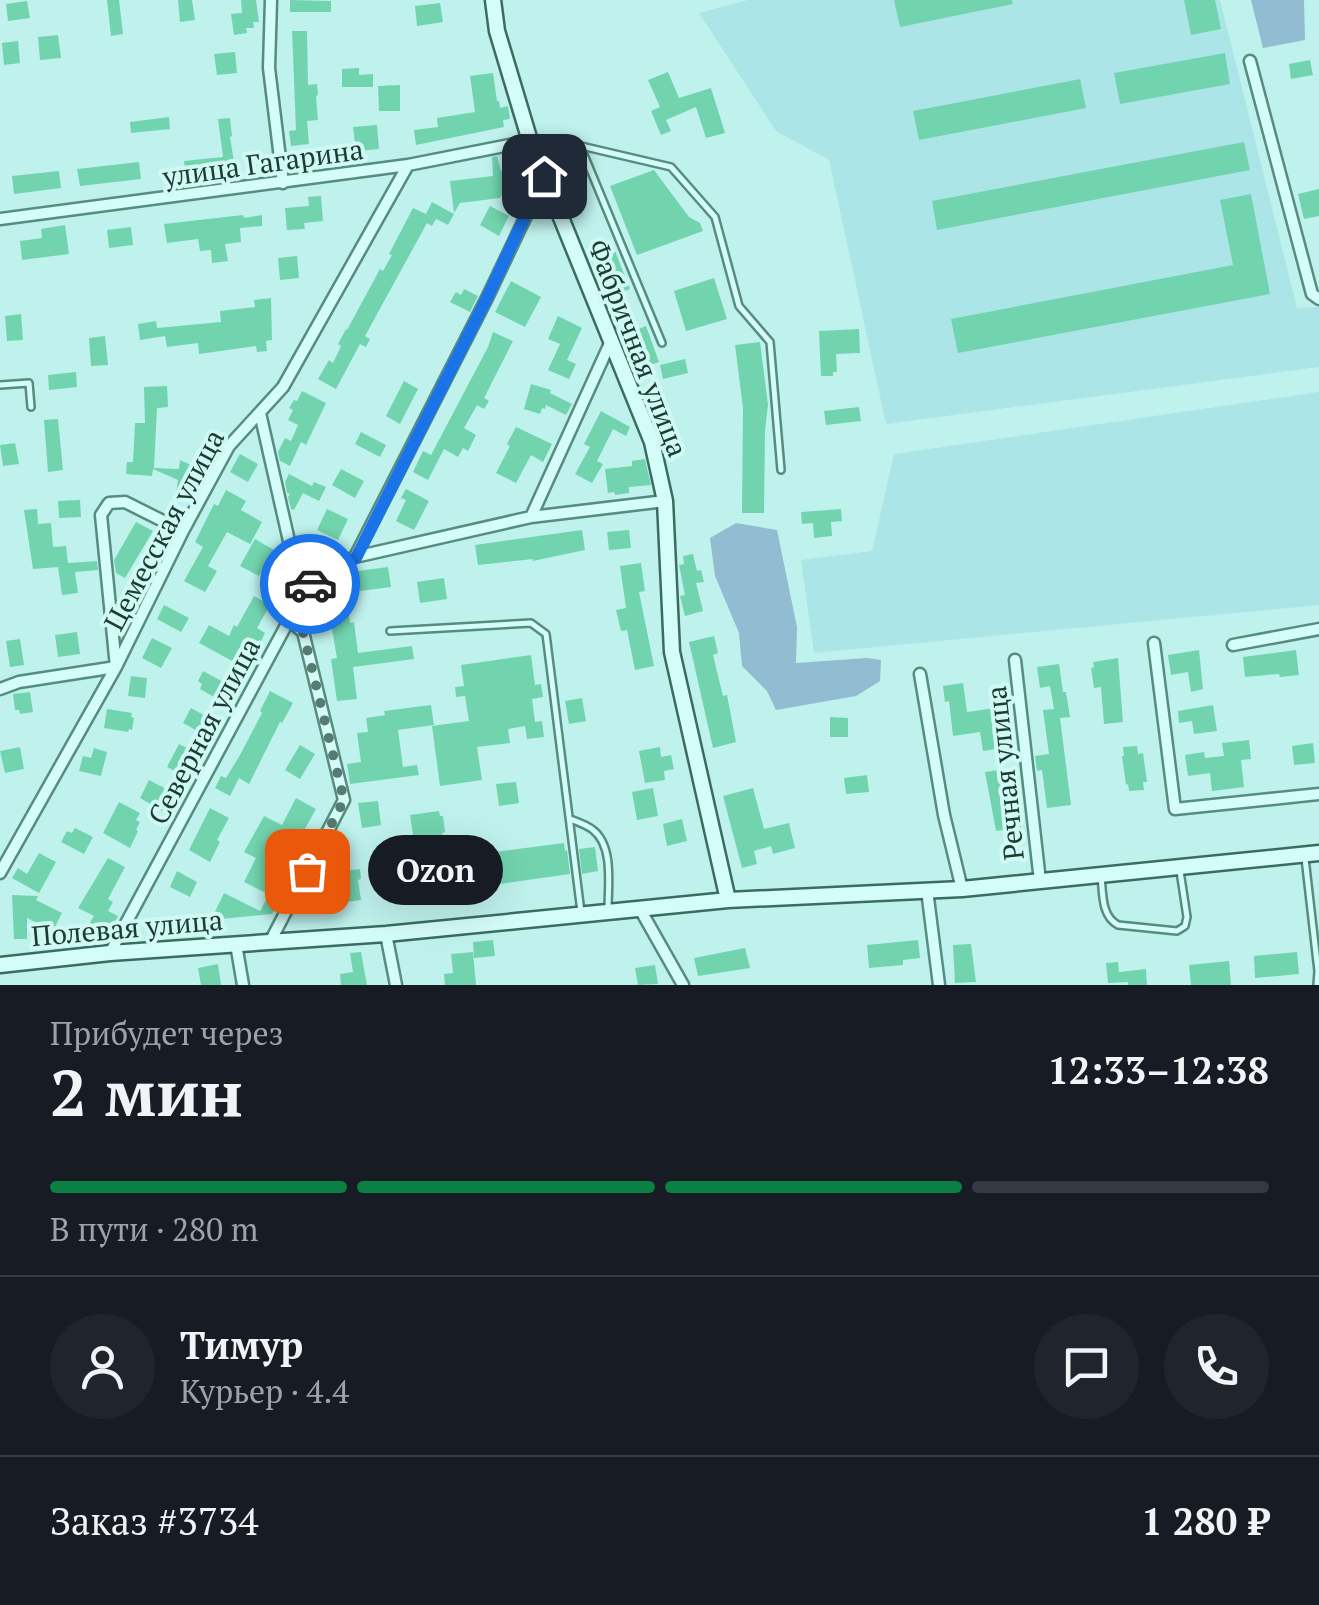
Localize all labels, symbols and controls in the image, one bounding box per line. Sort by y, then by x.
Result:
street label: улица Гагарина [159,130,366,195]
pin [502,134,587,219]
icon: home [517,149,572,204]
street label: Фабричная улица [580,234,697,462]
street label: Цемесская улица [95,423,232,637]
courier [260,534,360,634]
icon: car [283,557,338,612]
street label: Северная улица [139,631,268,831]
street label: Речная улица [977,684,1032,862]
pin [265,829,350,914]
callout: Ozon [367,836,502,906]
icon: bag [280,844,335,899]
text: Ozon [396,849,475,891]
street label: Полевая улица [30,901,224,954]
text: Прибудет через [50,1012,284,1054]
text: 12:33–12:38 [1047,1045,1269,1095]
text: 2 мин [50,1048,243,1135]
text: В пути · 280 m [50,1208,258,1250]
button: person [50,1314,155,1419]
button: chat [1034,1314,1139,1419]
button: phone [1164,1314,1269,1419]
text: Тимур [180,1320,303,1370]
text: Курьер · 4.4 [180,1370,349,1412]
text: Заказ #3734 [50,1496,259,1546]
text: 1 280 ₽ [1141,1496,1269,1546]

